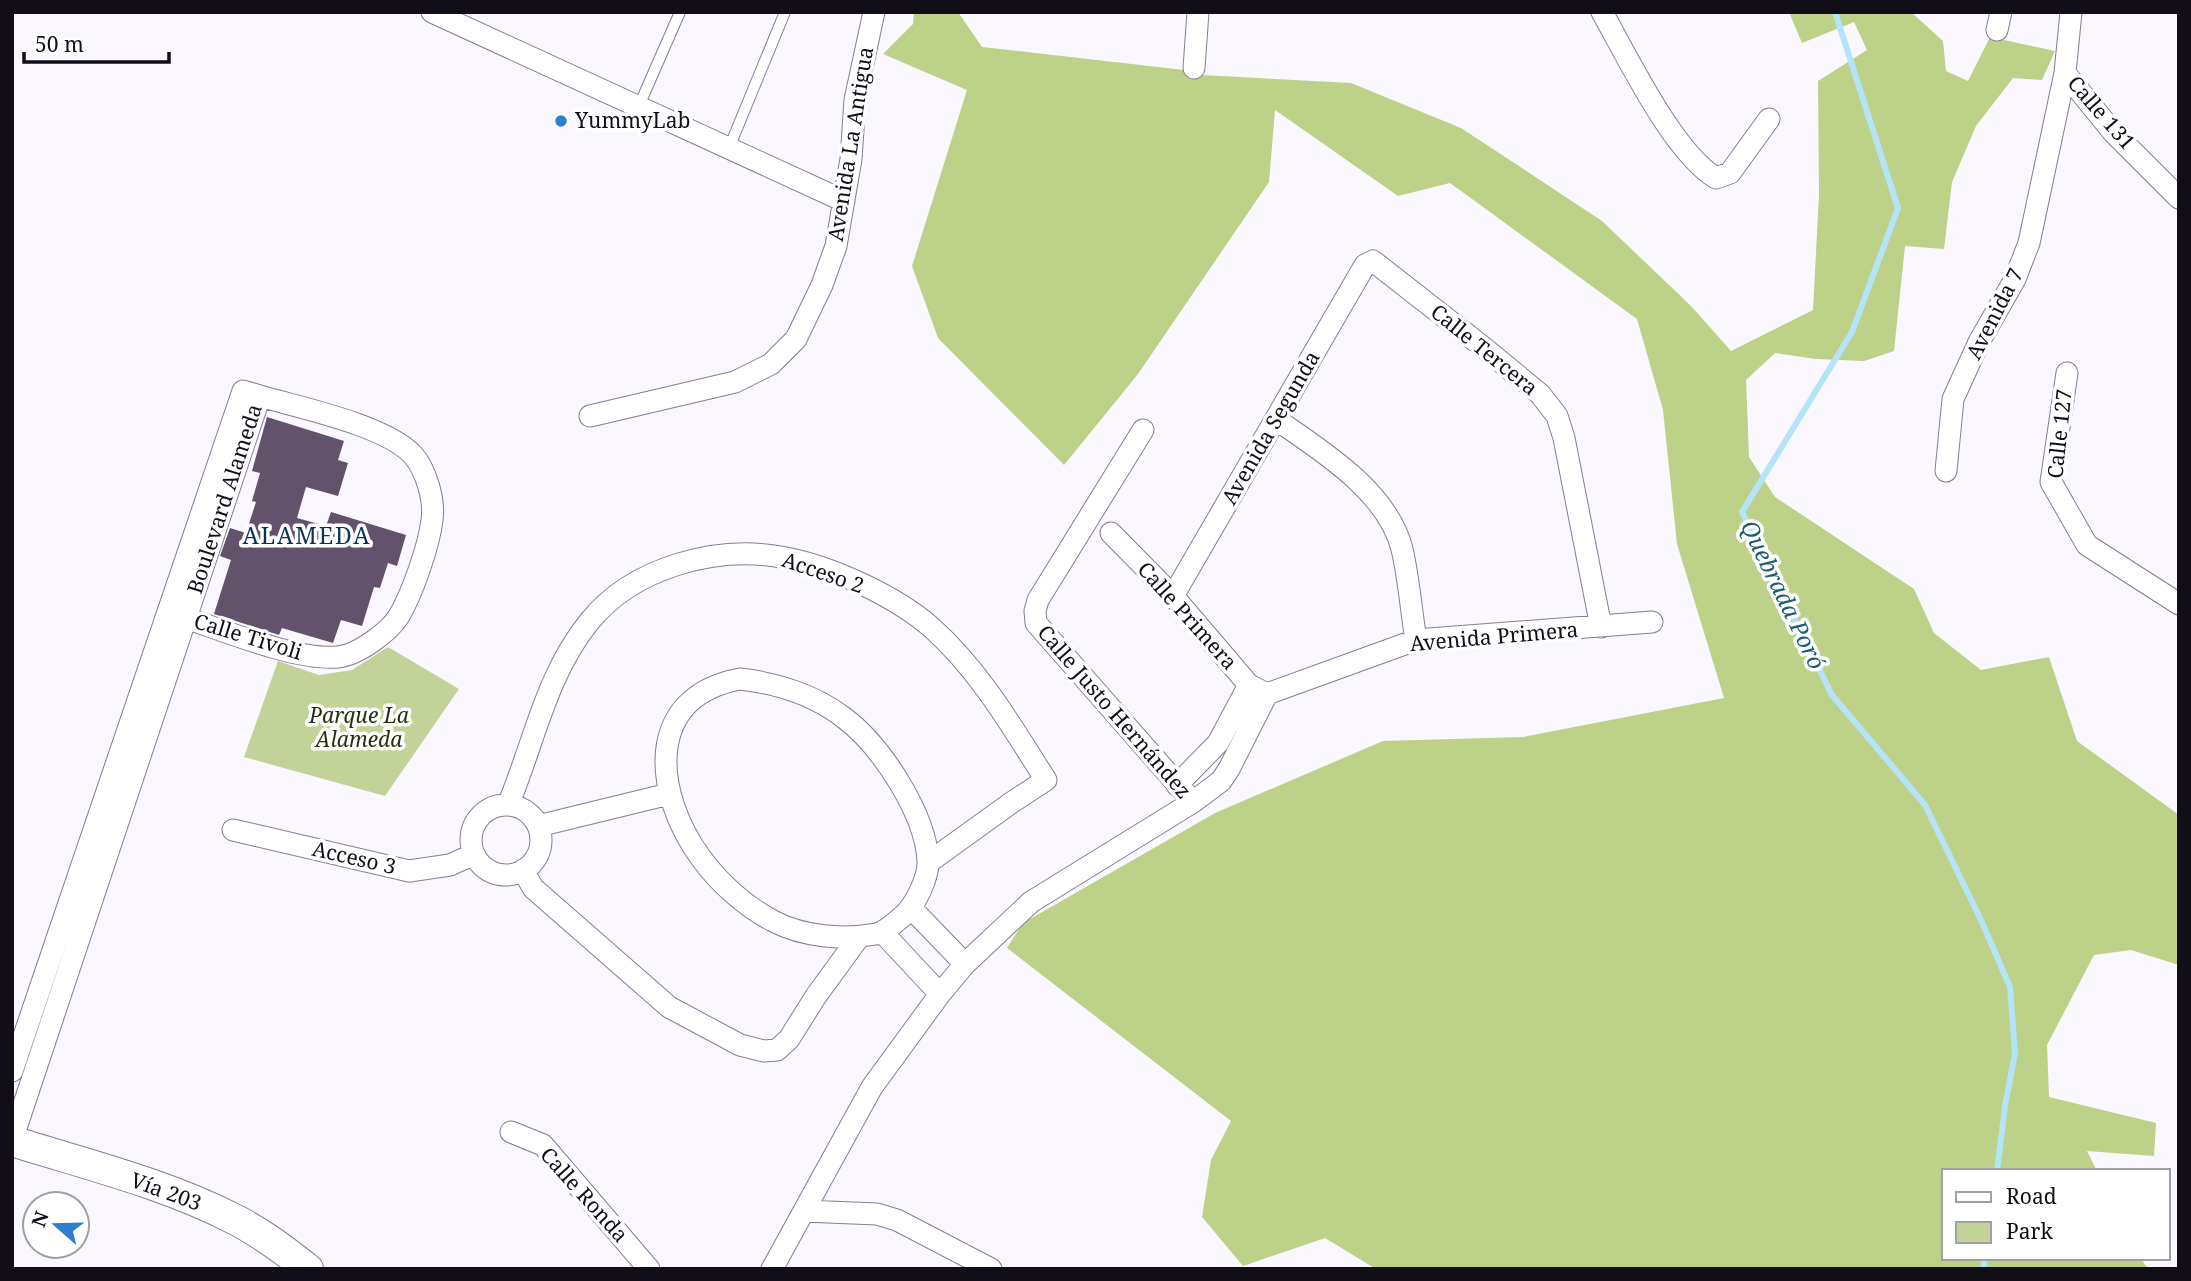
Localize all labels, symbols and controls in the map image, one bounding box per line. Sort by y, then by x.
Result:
scale bar [24,21,170,65]
text: 50 m [35,30,84,58]
street label: Avenida La Antigua [821,45,879,243]
street label: Calle 131 [2062,69,2142,155]
place label: YummyLab [574,106,690,134]
marker: YummyLab [553,113,569,129]
street label: Avenida 7 [1959,263,2029,364]
street label: Calle Tercera [1425,297,1544,401]
street label: Avenida Segunda [1215,346,1325,509]
street label: Calle 127 [2040,388,2078,480]
street label: Boulevard Alameda [180,400,268,597]
water label: Quebrada Poró [1734,515,1834,675]
district label: ALAMEDA [242,519,372,551]
street label: Acceso 2 [779,545,868,599]
street label: Calle Primera [1132,555,1244,675]
street label: Calle Tivoli [191,606,306,666]
street label: Avenida Primera [1408,615,1579,657]
street label: Calle Justo Hernández [1032,619,1198,804]
park label: Parque La Alameda [308,701,410,753]
street label: Acceso 3 [310,834,399,880]
street label: Calle Ronda [535,1141,635,1248]
street label: Vía 203 [127,1165,206,1217]
legend [1942,1169,2170,1260]
text: Road [2006,1182,2057,1210]
north arrow [21,1190,91,1260]
text: N [25,1208,55,1231]
text: Park [2006,1217,2053,1245]

